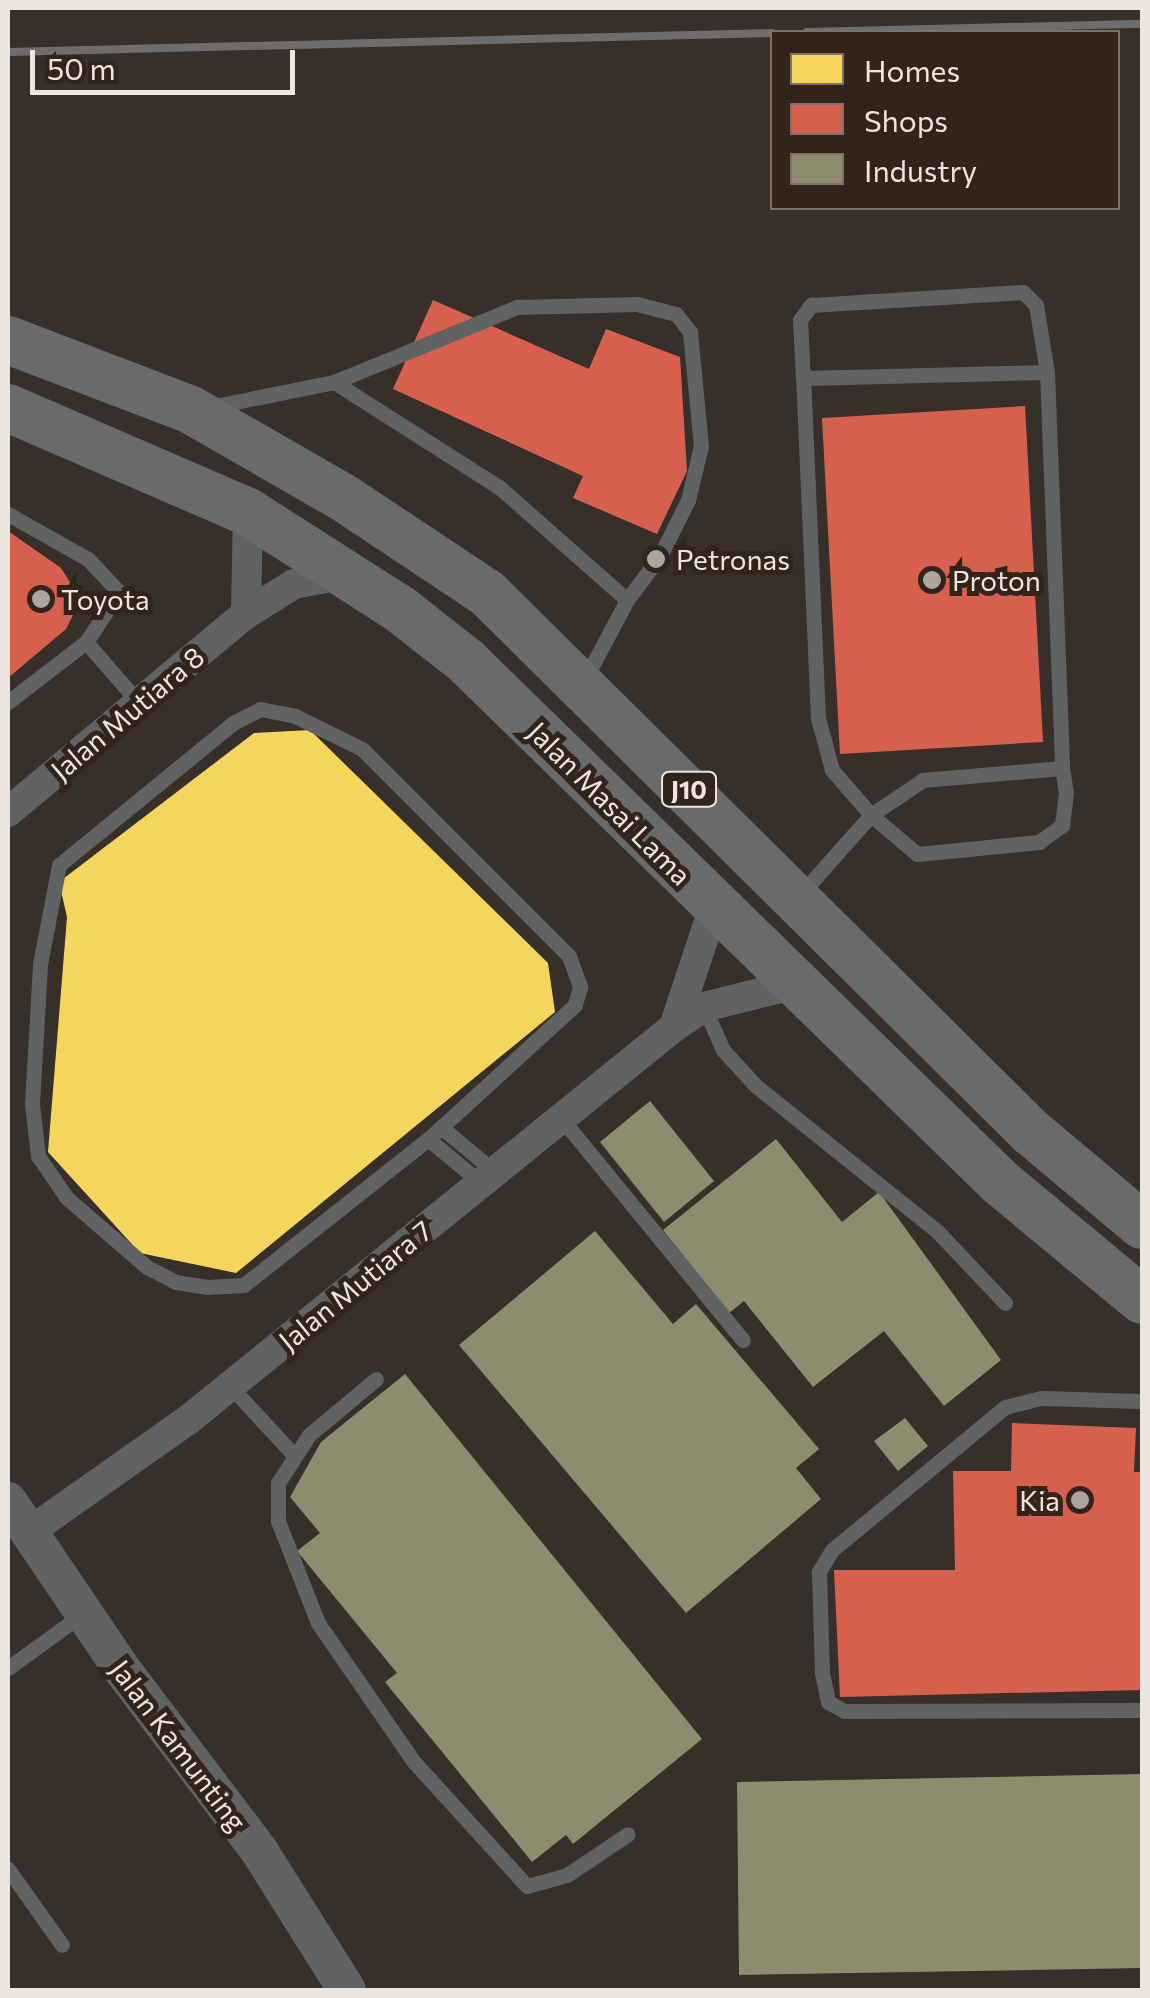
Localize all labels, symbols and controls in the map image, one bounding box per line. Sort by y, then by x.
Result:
scale bar [35,30,300,92]
legend [770,30,1120,210]
text: 50 m [47,49,116,86]
text: Homes [864,51,960,88]
text: Shops [864,101,948,138]
text: Industry [864,151,977,188]
place label: Petronas [676,542,790,576]
marker: Petronas [645,548,667,570]
place label: Proton [952,563,1041,597]
marker: Proton [921,569,943,591]
place label: Toyota [61,582,150,616]
marker: Toyota [30,588,52,610]
street label: Jalan Mutiara 8 [44,639,210,787]
street label: Jalan Masai Lama [521,714,699,892]
road number: J10 [659,769,719,809]
street label: Jalan Mutiara 7 [272,1213,438,1357]
place label: Kia [1019,1483,1060,1517]
marker: Kia [1069,1489,1091,1511]
street label: Jalan Kamunting [104,1653,254,1837]

